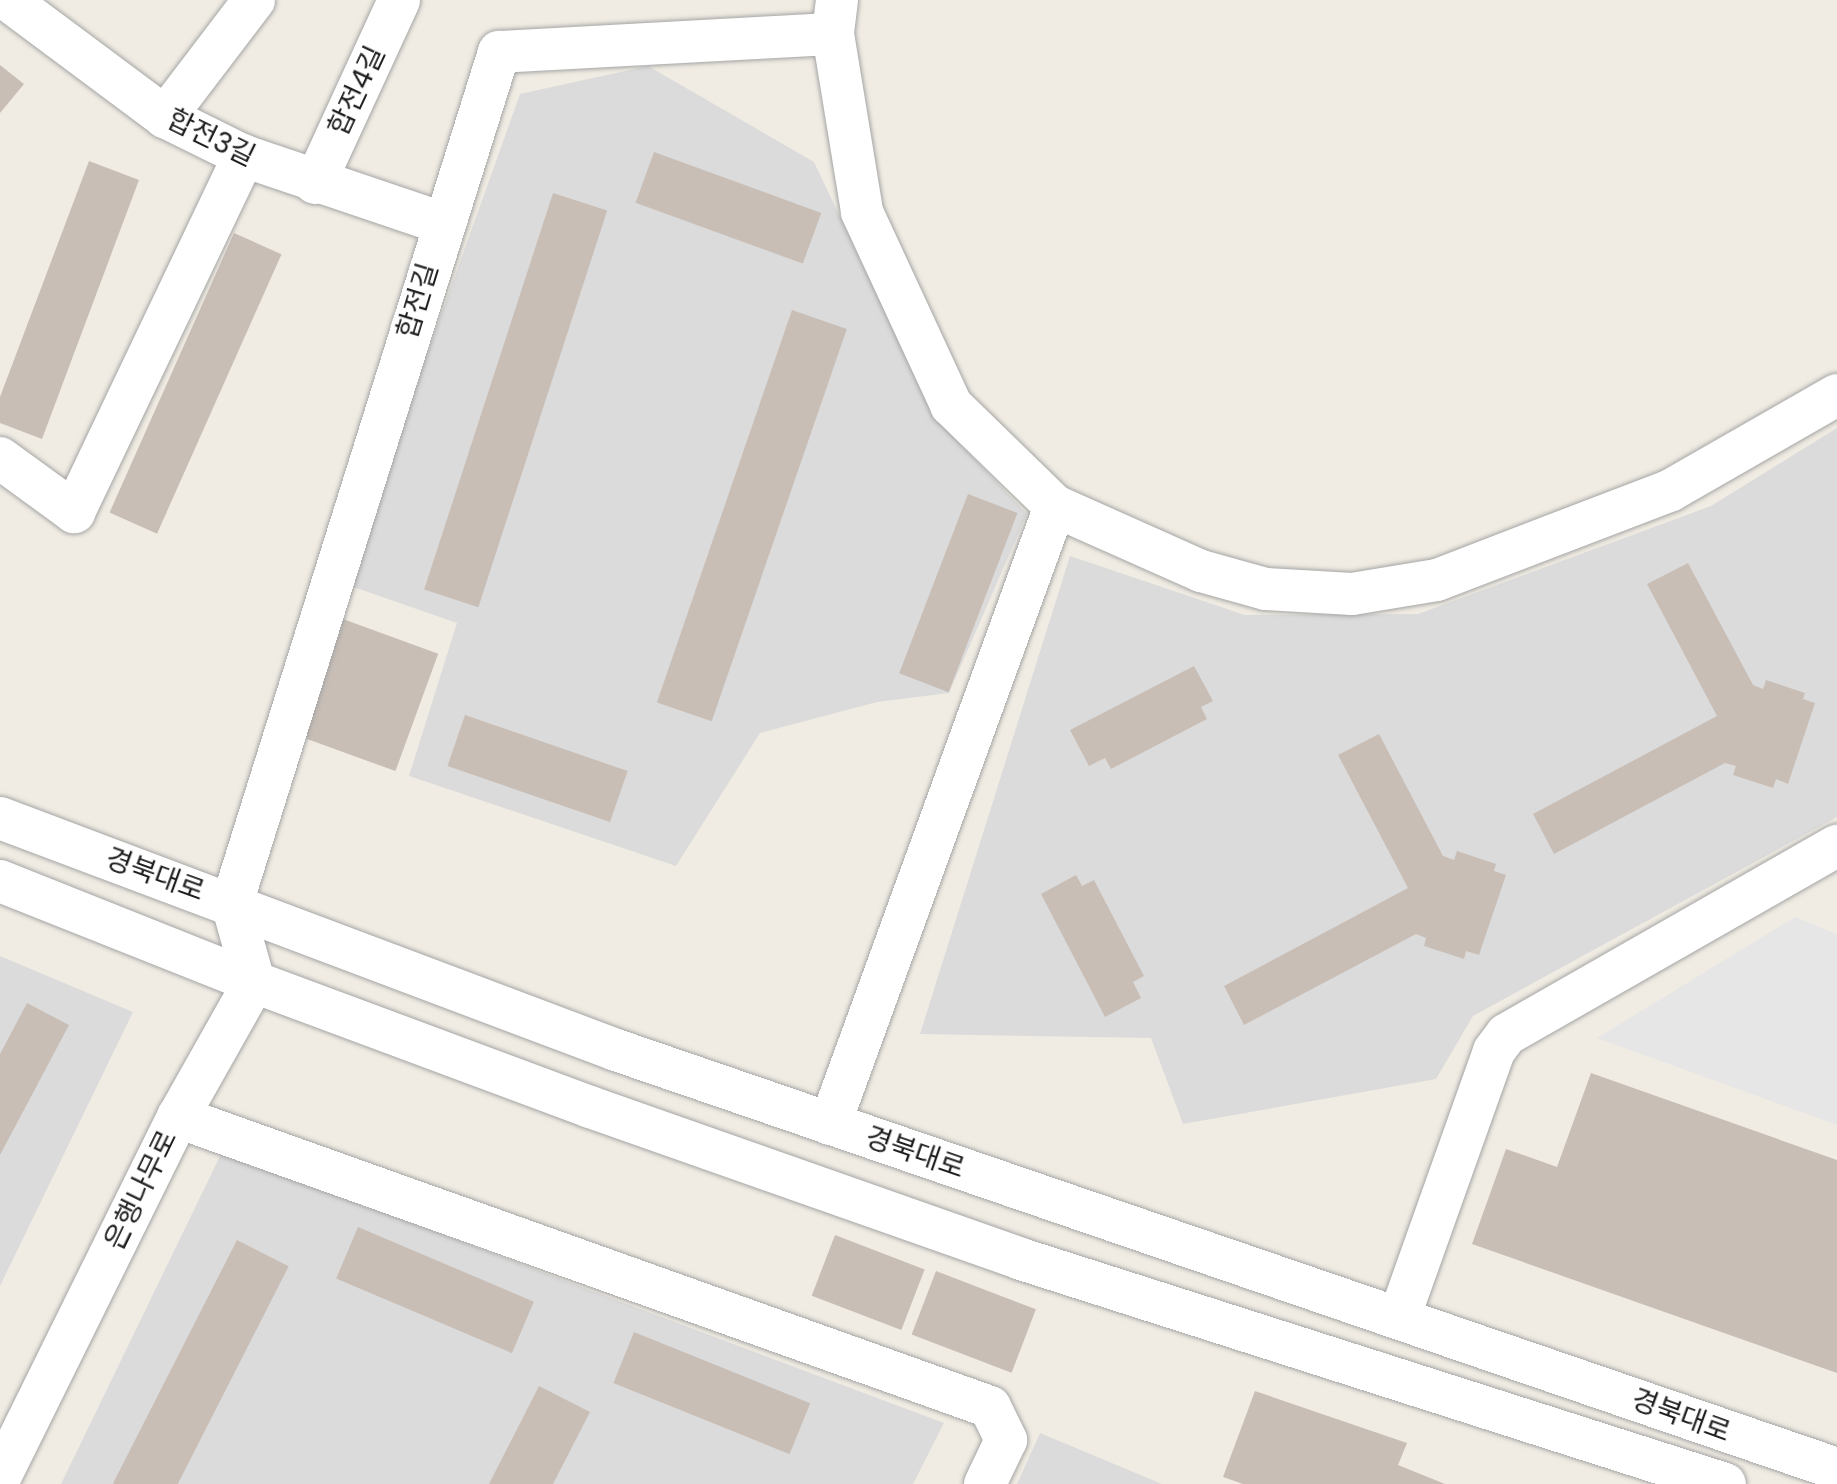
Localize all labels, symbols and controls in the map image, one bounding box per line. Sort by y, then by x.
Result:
street label: 합전4길 [322,41,392,141]
street label: 합전3길 [161,102,261,174]
street label: 합전길 [391,259,445,343]
street label: 경북대로 [101,842,209,908]
street label: 경북대로 [861,1120,969,1186]
street label: 은행나무로 [98,1125,184,1255]
street label: 경북대로 [1627,1383,1735,1449]

